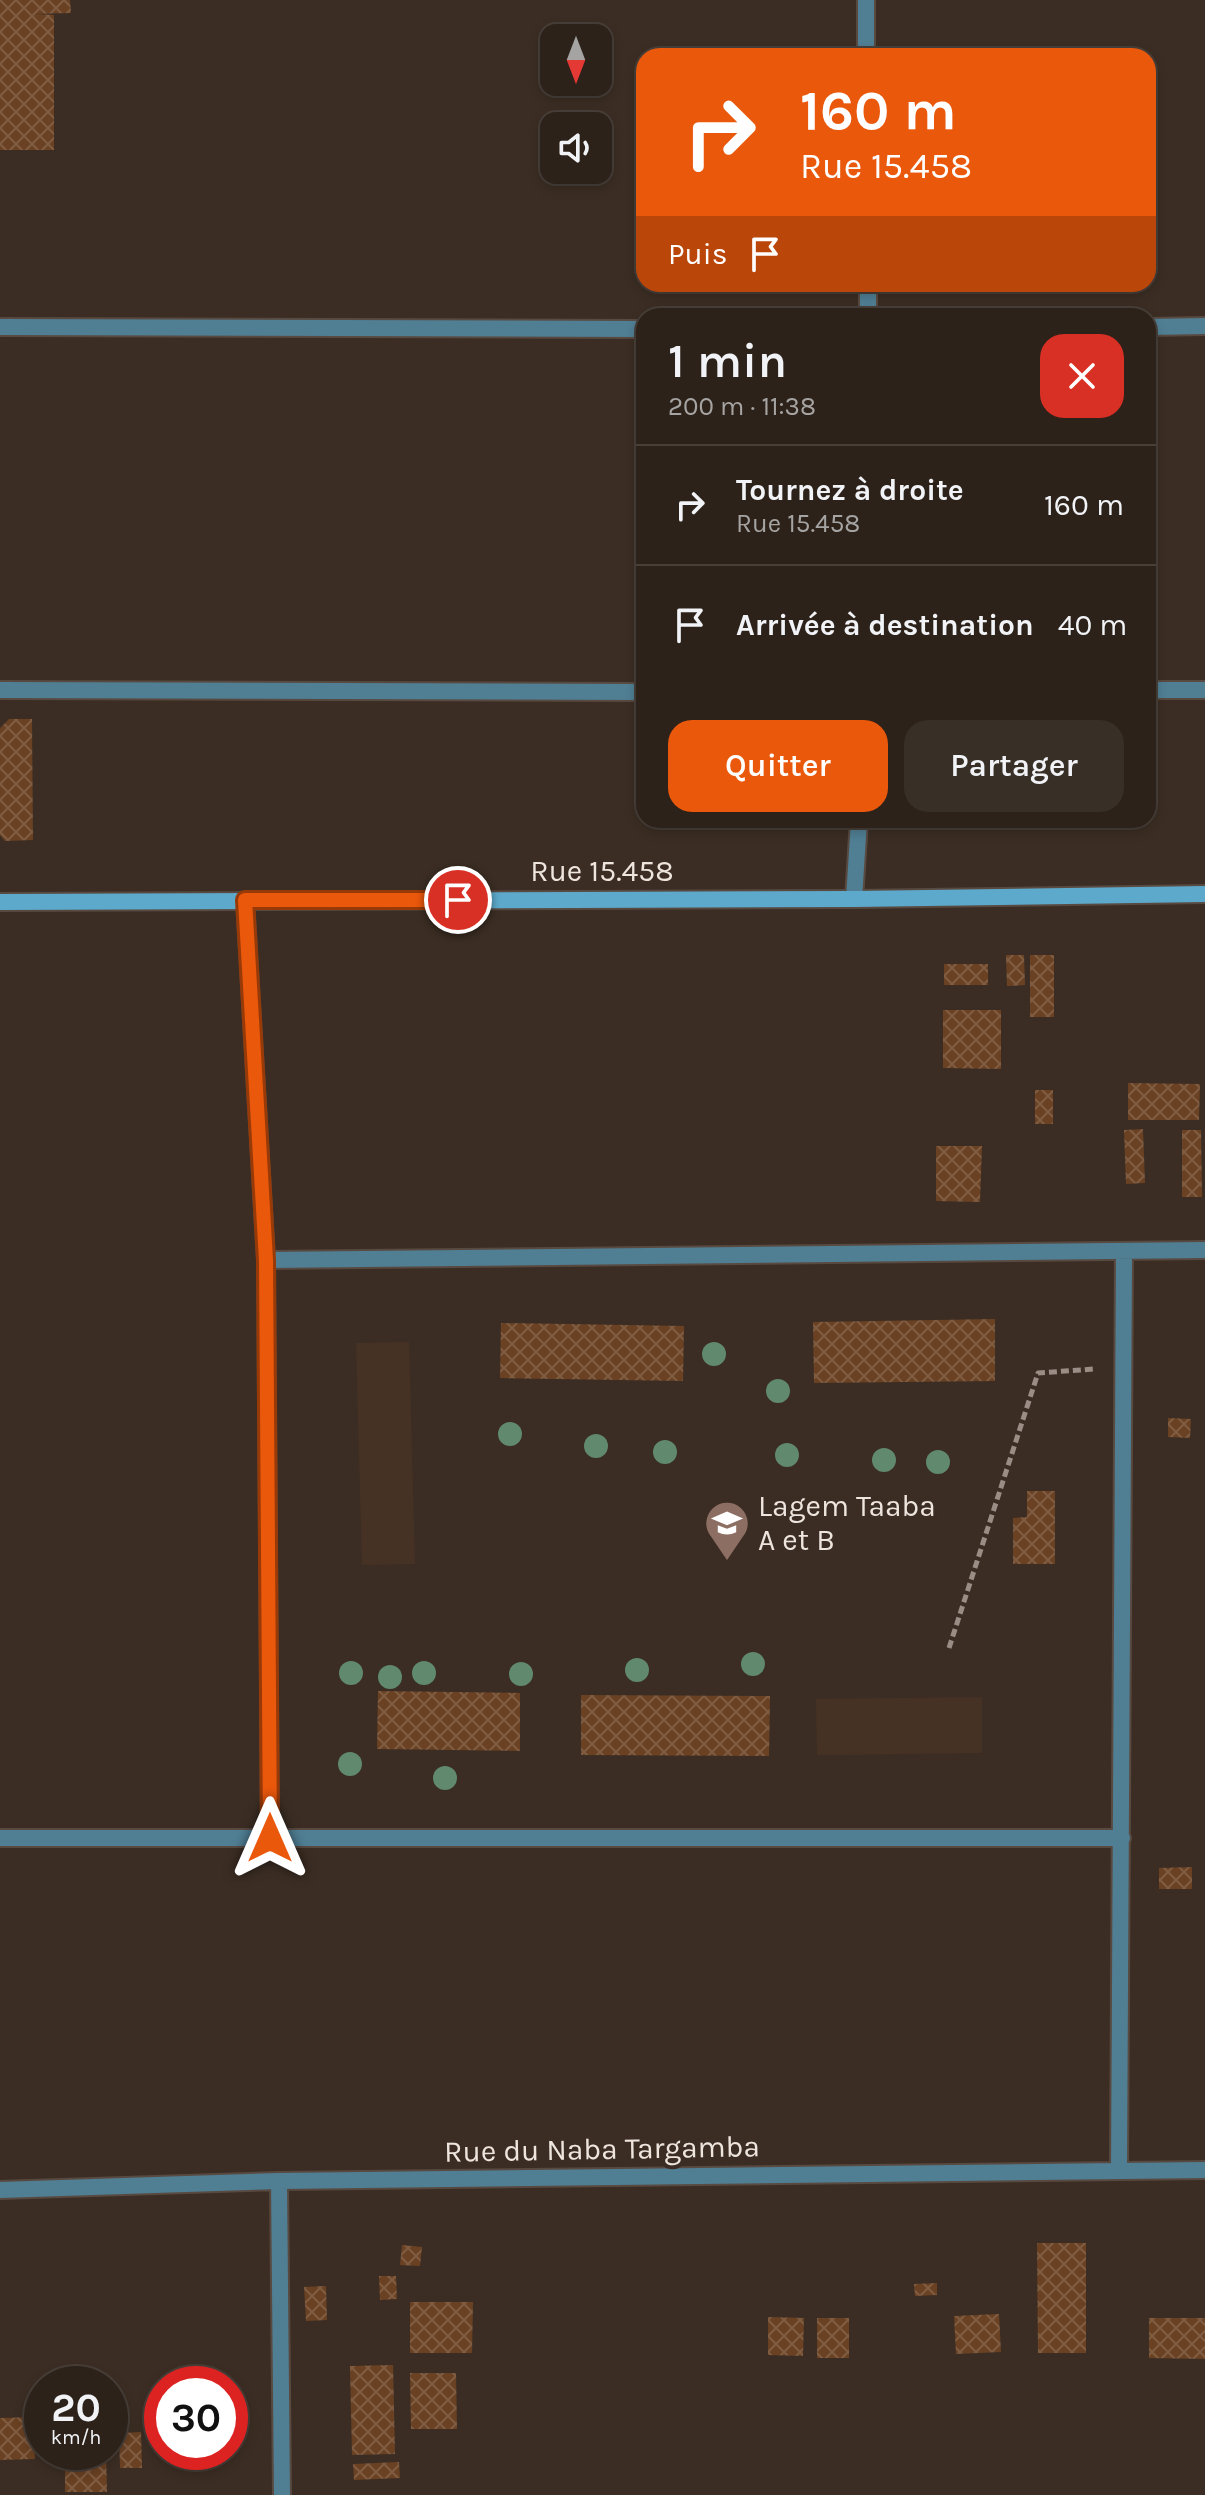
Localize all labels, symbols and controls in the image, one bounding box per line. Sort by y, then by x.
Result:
north arrow [540,24,612,96]
map controls [540,24,612,184]
text: 160 m [800,78,957,143]
icon: right [668,80,772,184]
button: sound [540,112,612,184]
text: Rue 15.458 [800,145,972,187]
icon: arrive [743,232,787,276]
text: Puis [668,236,727,272]
text: 1 min [668,333,787,389]
button: close [1040,334,1124,418]
text: 200 m · 11:38 [668,391,816,422]
text: Tournez à droite [736,472,964,508]
icon: right [668,483,712,527]
text: 160 m [1044,487,1124,523]
text: Rue 15.458 [736,508,860,539]
icon: arrive [668,603,712,647]
text: Arrivée à destination [736,607,1034,643]
text: 40 m [1058,607,1127,643]
button: Quitter [668,720,888,812]
button: Partager [904,720,1124,812]
street label: Rue 15.458 [530,853,674,889]
pin [424,866,492,934]
icon: arrive [436,878,480,922]
place label: Lagem Taaba A et B [758,1488,936,1558]
school or university icon: Lagem Taaba A et B [703,1499,751,1562]
position arrow [228,1796,312,1880]
street label: Rue du Naba Targamba [444,2128,760,2170]
speed limit sign: 30 [144,2366,248,2470]
text: 20 [51,2384,101,2431]
text: km/h [51,2426,101,2449]

